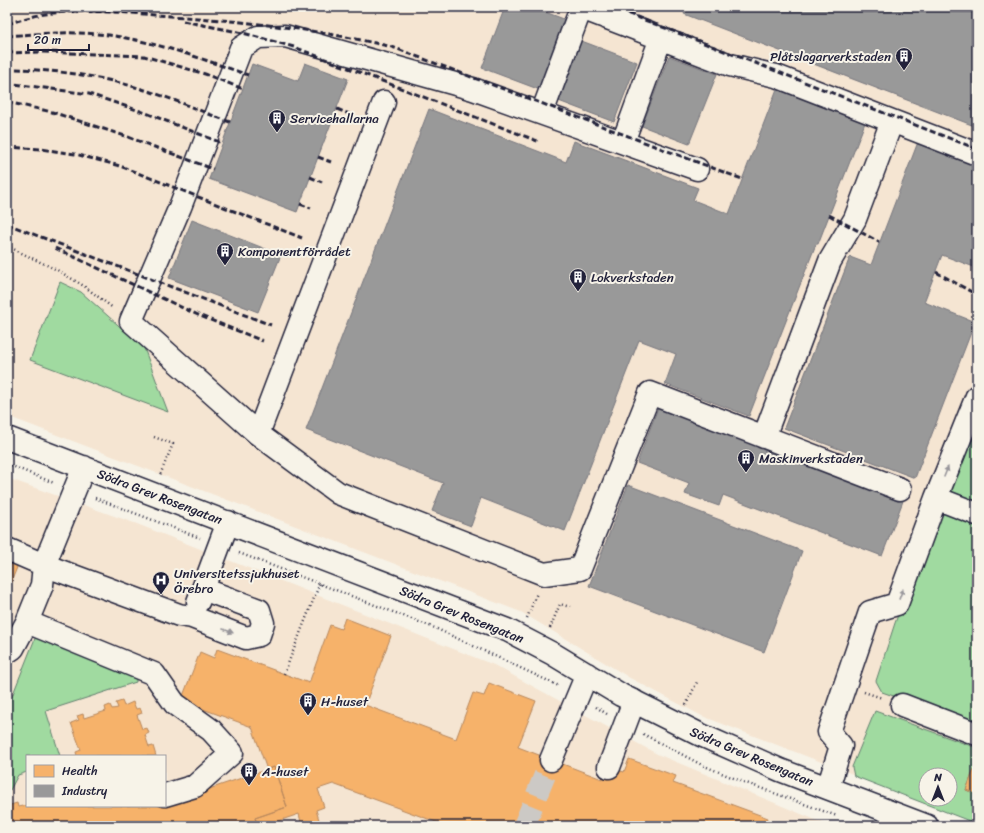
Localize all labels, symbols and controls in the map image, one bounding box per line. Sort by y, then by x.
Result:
scale bar [28,26,89,52]
text: 20 m [34,29,61,51]
place label: Plåtslagarverkstaden [770,45,891,68]
building icon: Plåtslagarverkstaden [894,46,914,71]
place label: Servicehallarna [290,107,379,130]
building icon: Servicehallarna [267,108,287,133]
place label: Komponentförrådet [238,240,351,263]
building icon: Komponentförrådet [215,241,235,266]
place label: Lokverkstaden [591,266,674,289]
building icon: Lokverkstaden [568,267,588,292]
place label: Maskinverkstaden [759,447,863,470]
building icon: Maskinverkstaden [736,448,756,473]
street label: Södra Grev Rosengatan [94,462,226,531]
one-way arrow [943,466,949,477]
place label: Universitetssjukhuset Örebro [174,562,300,600]
hospital icon: Universitetssjukhuset Örebro [151,570,171,595]
street label: Södra Grev Rosengatan [396,579,528,650]
one-way arrow [898,587,904,599]
one-way arrow [223,628,235,634]
place label: H-huset [321,690,369,713]
building icon: H-huset [298,691,318,716]
street label: Södra Grev Rosengatan [686,720,817,793]
legend [26,755,166,807]
text: Health [62,760,98,782]
place label: A-huset [261,760,309,783]
building icon: A-huset [239,761,259,786]
north arrow [918,767,958,807]
text: N [933,768,942,787]
text: Industry [61,780,108,802]

